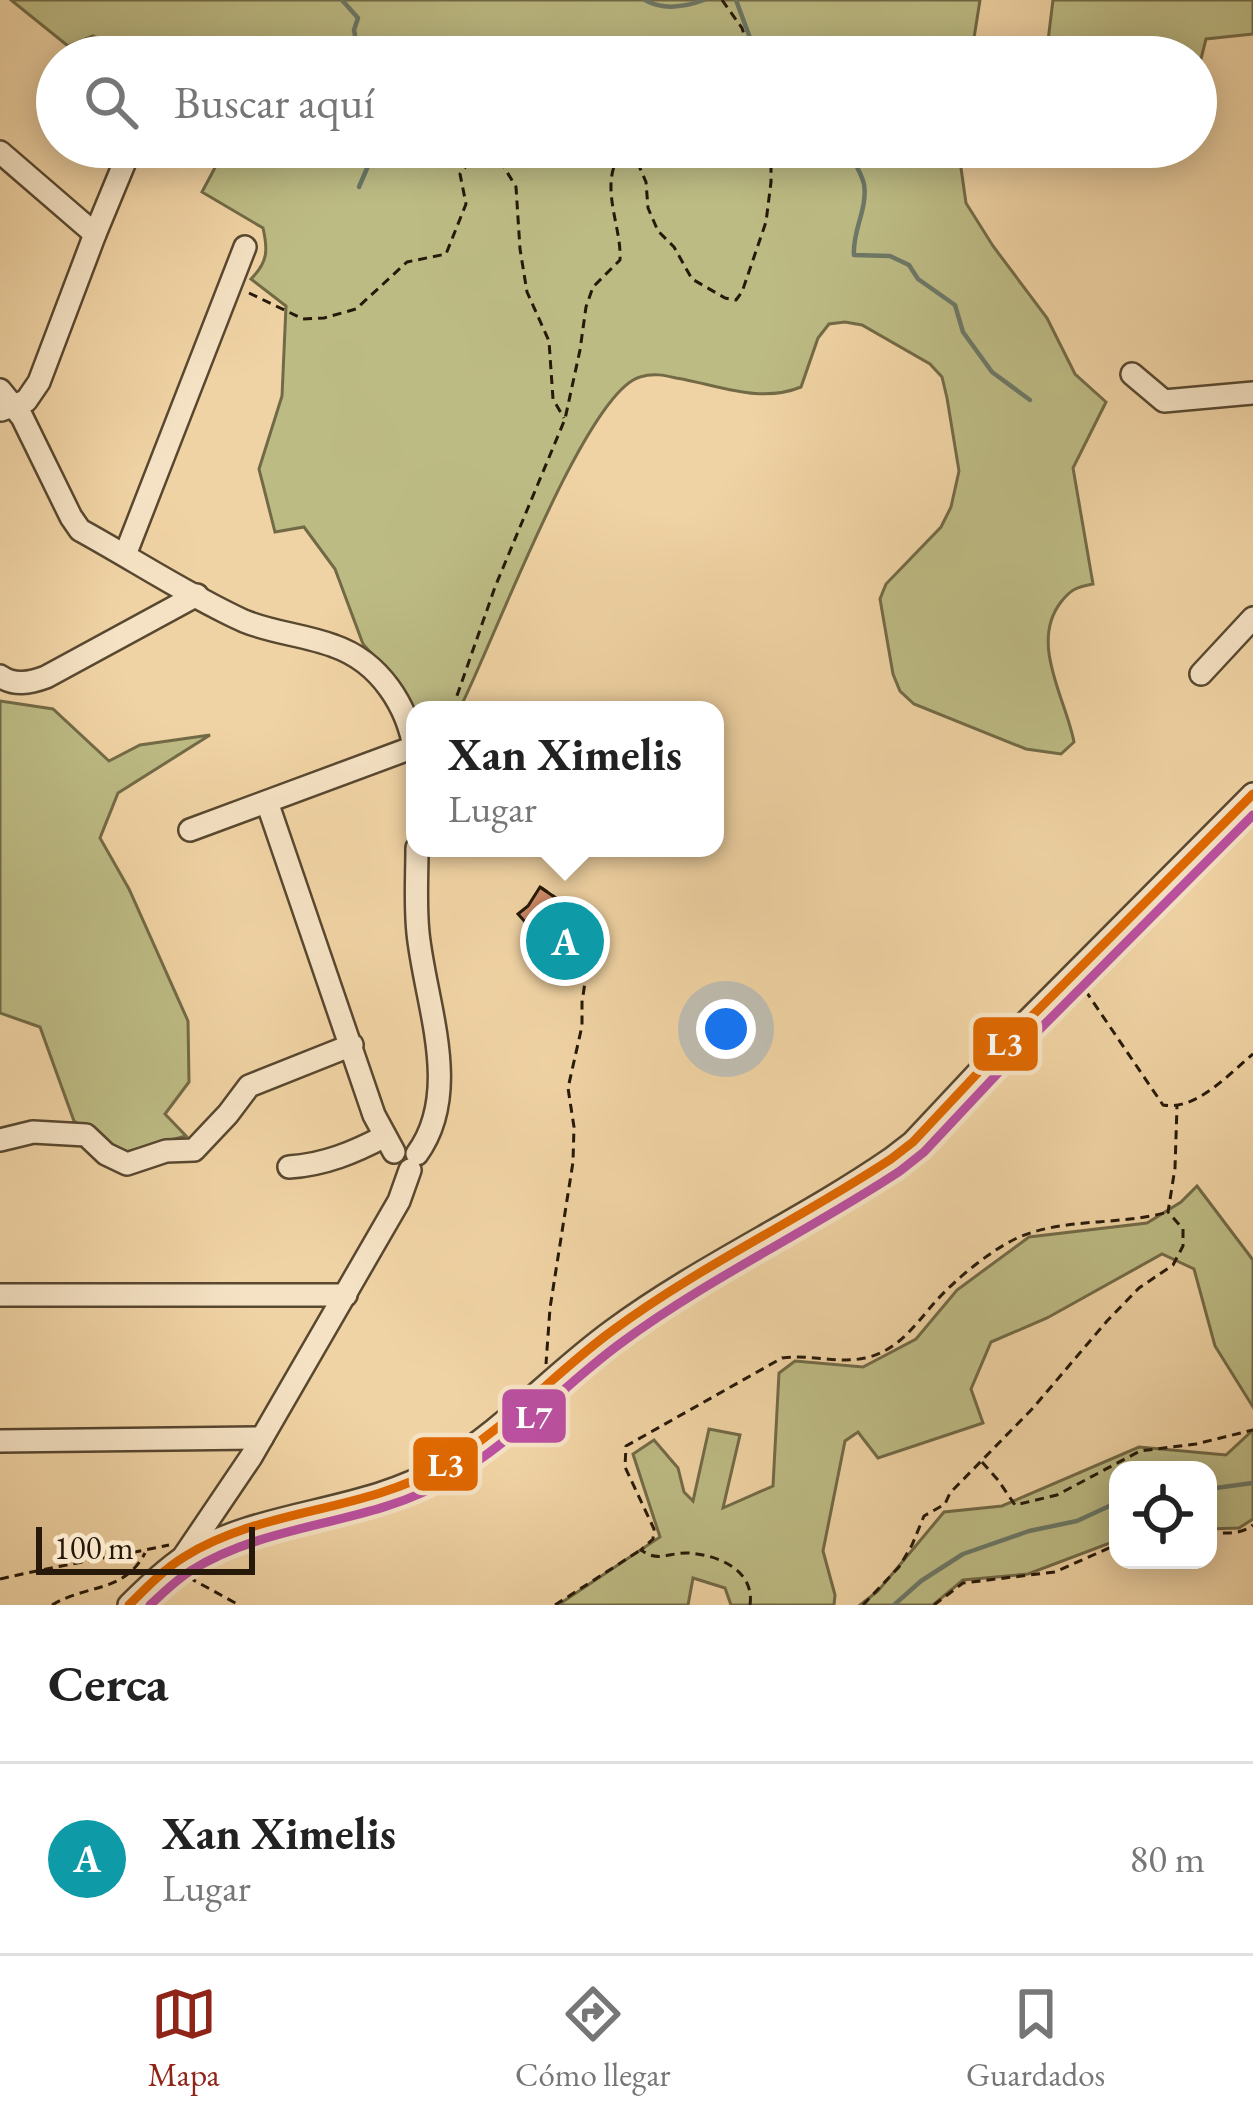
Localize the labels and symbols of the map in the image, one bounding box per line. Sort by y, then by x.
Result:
pin: A [526,896,604,986]
your location [696,999,756,1059]
line badge: L3 [971,1015,1040,1073]
text: L3 [987,1022,1023,1065]
line badge: L7 [500,1387,568,1445]
text: L7 [516,1395,553,1438]
line badge: L3 [411,1435,480,1493]
text: L3 [428,1443,464,1486]
scale bar [36,1521,255,1574]

